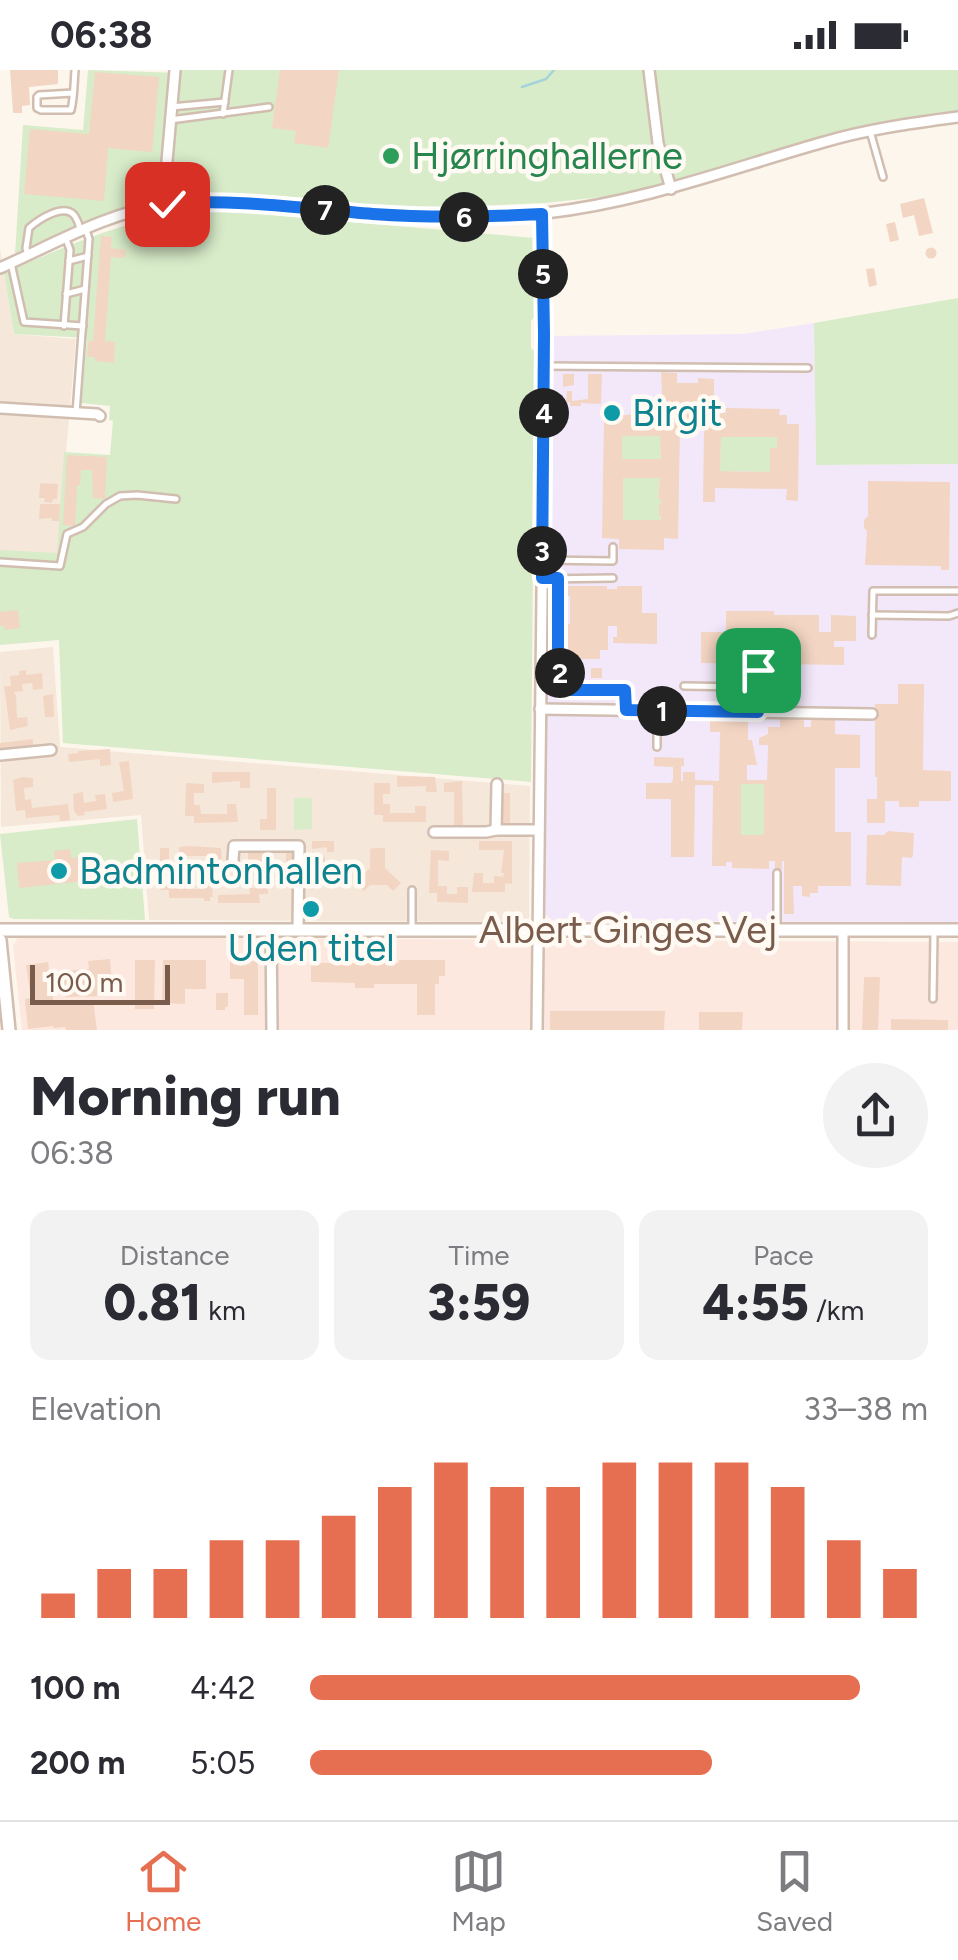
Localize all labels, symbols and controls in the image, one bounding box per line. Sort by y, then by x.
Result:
text: 06:38 [50,12,153,58]
place label: Hjørringhallerne [411,133,683,179]
marker: Hjørringhallerne [380,145,402,167]
pin [125,162,210,247]
icon: check [140,177,195,232]
pin: 7 [300,185,350,235]
pin: 6 [439,192,489,242]
text: 7 [317,193,333,227]
text: 6 [456,200,472,234]
pin: 5 [518,249,568,299]
text: 5 [535,257,551,291]
pin: 4 [519,388,569,438]
place label: Birgit [632,390,722,436]
text: 4 [535,396,553,430]
marker: Birgit [601,402,623,424]
pin: 3 [517,526,567,576]
text: 3 [534,534,550,568]
pin [716,628,801,713]
icon: arrive [731,643,786,698]
pin: 2 [535,648,585,698]
text: 2 [552,656,568,690]
pin: 1 [637,686,687,736]
text: 1 [656,694,668,728]
place label: Badmintonhallen [79,848,363,894]
marker: Badmintonhallen [48,860,70,882]
marker: Uden titel [300,898,322,920]
street label: Albert Ginges Vej [479,907,777,953]
place label: Uden titel [227,925,395,971]
scale bar [30,960,170,1004]
text: 100 m [45,965,123,999]
text: Morning run [30,1063,341,1129]
button: share [823,1063,928,1168]
text: 06:38 [30,1134,114,1172]
text: Distance [120,1238,230,1272]
text: Time [448,1238,510,1272]
text: Pace [753,1238,814,1272]
text: 0.81 [104,1272,201,1333]
text: 3:59 [428,1272,530,1333]
text: 4:55 [702,1272,809,1333]
text: km [201,1293,246,1327]
text: /km [809,1293,864,1327]
text: Elevation [30,1390,162,1428]
text: 33–38 m [803,1390,928,1428]
text: 100 m [30,1669,121,1707]
text: 4:42 [190,1669,256,1707]
text: 200 m [30,1744,126,1782]
text: 5:05 [190,1744,255,1782]
tab: Home [125,1844,201,1938]
tab: Map [451,1844,506,1938]
tab: Saved [756,1844,833,1938]

